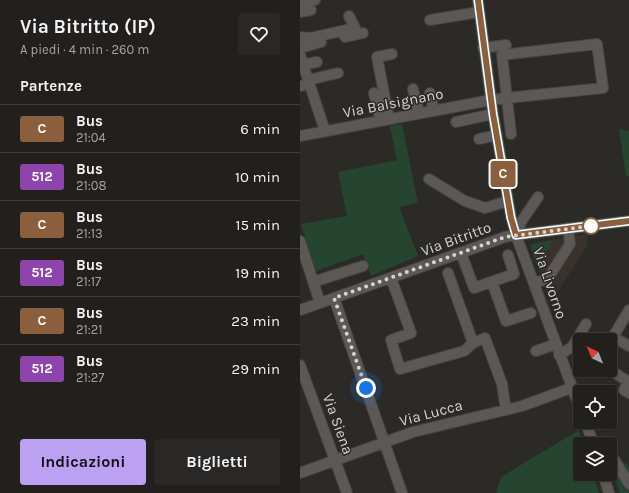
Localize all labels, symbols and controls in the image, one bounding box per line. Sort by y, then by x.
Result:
button: heart [238,13,280,55]
text: Via Bitritto (IP) [20,16,156,38]
text: A piedi · 4 min · 260 m [20,42,149,57]
text: Partenze [20,77,82,95]
street label: Via Balsignano [341,84,445,122]
text: Bus [76,112,103,130]
text: C [38,120,46,137]
text: 6 min [240,120,280,138]
text: 21:04 [76,130,106,145]
text: Bus [76,160,103,178]
line badge: C [490,161,516,187]
text: C [499,165,507,182]
text: 512 [31,168,53,185]
text: 10 min [235,168,280,186]
text: 21:08 [76,178,107,193]
text: Bus [76,208,103,226]
text: C [38,216,46,233]
text: 15 min [235,216,280,234]
unlabelled marker [582,217,600,235]
street label: Via Bitritto [418,218,494,260]
text: 21:13 [76,226,103,241]
street label: Via Livorno [529,245,571,321]
text: Bus [76,256,103,274]
text: 512 [31,264,53,281]
text: 19 min [235,264,280,282]
text: 21:17 [76,274,101,289]
text: Bus [76,304,103,322]
text: C [38,312,46,329]
text: 23 min [231,312,280,330]
text: 21:21 [76,322,103,337]
north arrow [573,333,617,377]
map controls [573,333,617,481]
text: Bus [76,352,103,370]
text: 512 [31,360,53,377]
text: 29 min [231,360,280,378]
text: 21:27 [76,370,104,385]
your location [356,378,376,398]
button: locate [573,385,617,429]
street label: Via Siena [319,391,357,457]
street label: Via Lucca [397,396,465,430]
button: layers [573,437,617,481]
button: Indicazioni [20,439,146,485]
button: Biglietti [154,439,280,485]

